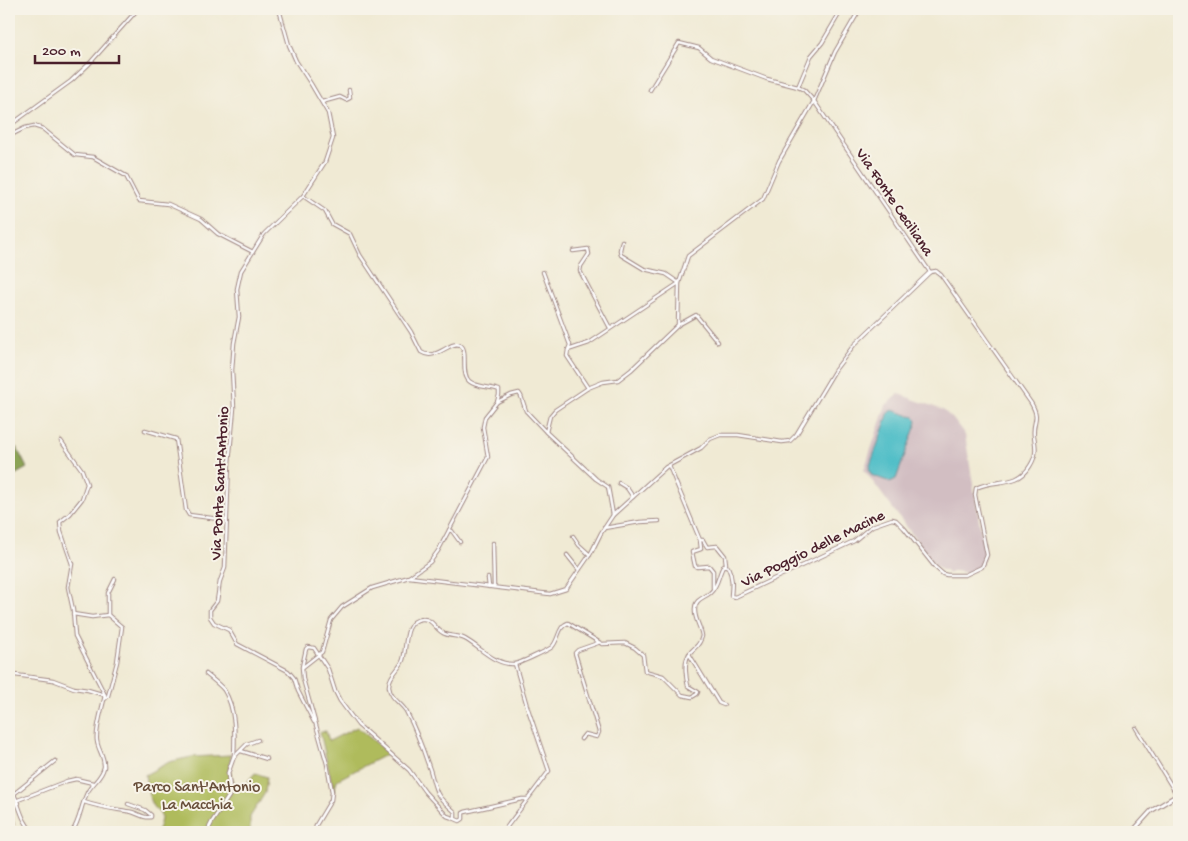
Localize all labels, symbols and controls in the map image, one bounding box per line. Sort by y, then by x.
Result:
scale bar [35,32,119,64]
text: 200 m [42,43,81,61]
street label: Via Fonte Ceciliana [849,145,937,261]
street label: Via Ponte Sant'Antonio [208,406,235,562]
street label: Via Poggio delle Macine [738,507,889,594]
park label: Parco Sant'Antonio La Macchia [133,779,260,816]

